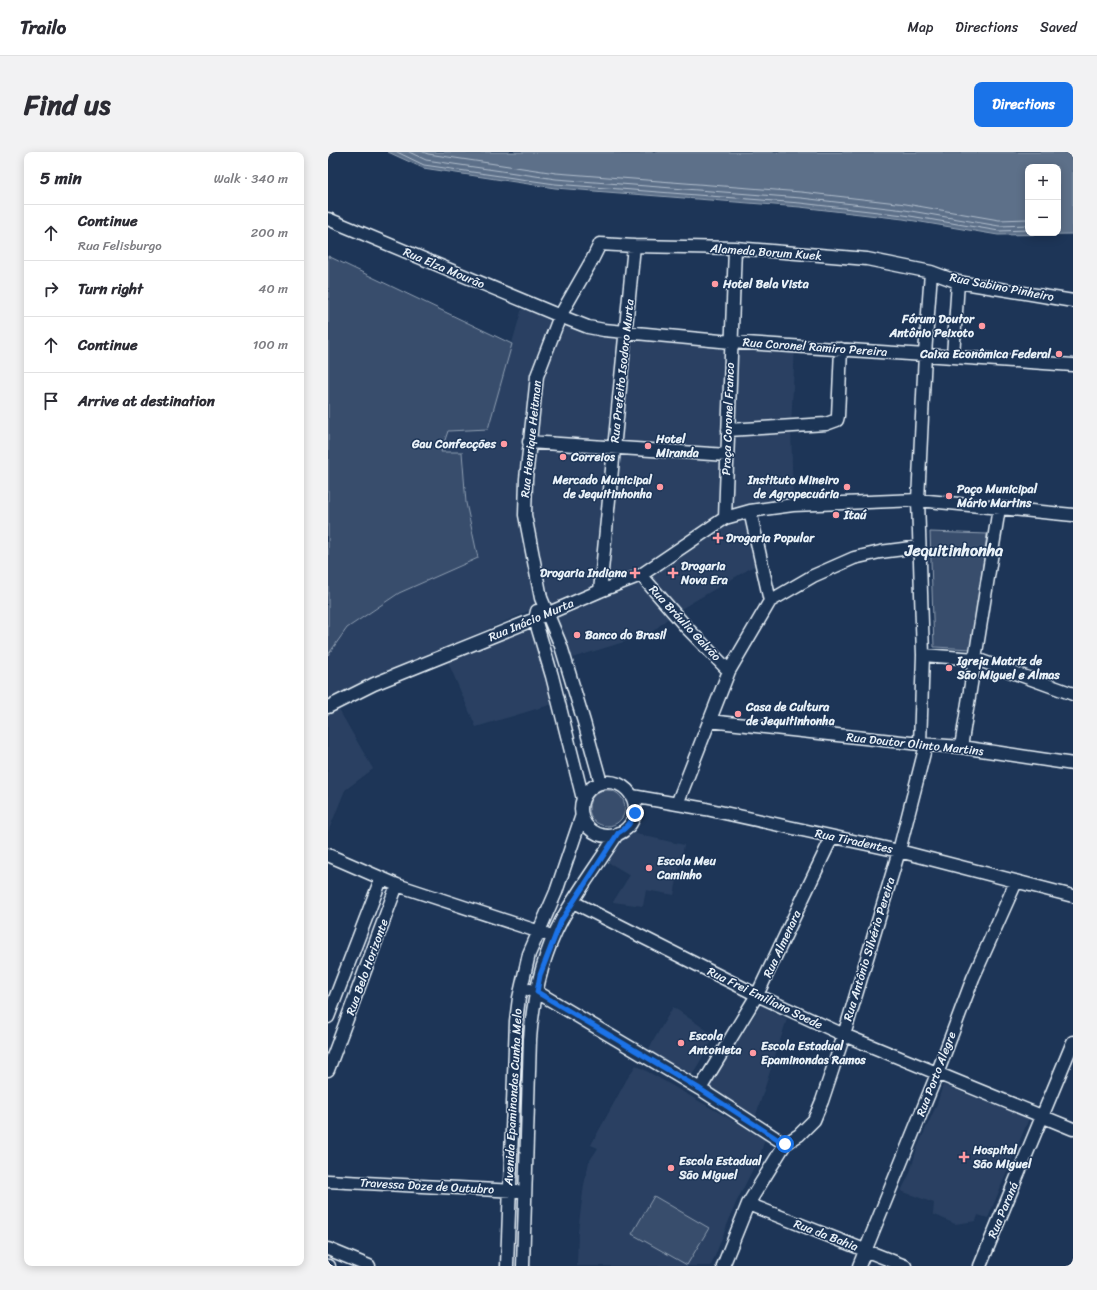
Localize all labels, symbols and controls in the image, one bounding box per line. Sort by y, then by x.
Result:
text: Trailo [20,11,66,44]
text: Map [907,15,933,40]
text: Directions [955,15,1018,40]
text: Saved [1040,15,1077,40]
text: Find us [24,80,111,129]
button: Directions [974,82,1073,127]
text: 5 min [40,163,82,193]
map controls [1025,164,1061,236]
button: + [1025,164,1061,200]
text: Walk · 340 m [214,167,288,190]
button: − [1025,200,1061,236]
text: Continue [78,208,138,234]
text: 200 m [251,221,288,244]
icon: ahead [40,222,62,244]
text: Rua Felisburgo [78,234,162,257]
street label: Alameda Borum Kuek [708,237,823,267]
street label: Rua Elza Mourão [400,241,488,295]
street label: Rua Sabino Pinheiro [948,266,1056,308]
place label: Hotel Bela Vista [722,273,810,295]
text: Turn right [78,276,143,302]
text: 40 m [258,277,288,300]
icon: right [40,278,62,300]
marker: Hotel Bela Vista [710,279,720,289]
street label: Rua Prefeito Isodoro Murta [604,297,641,444]
place label: Fórum Doutor Antônio Peixoto [888,308,975,344]
marker: Fórum Doutor Antônio Peixoto [977,321,987,331]
street label: Rua Coronel Ramiro Pereira [742,331,888,363]
text: Continue [78,332,138,358]
text: 100 m [253,333,288,356]
icon: ahead [40,334,62,356]
place label: Caixa Econômica Federal [919,343,1052,365]
marker: Caixa Econômica Federal [1054,349,1064,359]
street label: Praça Coronel Franco [715,362,741,476]
street label: Rua Henrique Heitman [514,379,548,499]
text: Arrive at destination [78,388,215,414]
icon: arrive [40,390,62,412]
place label: Hotel Miranda [655,428,700,464]
place label: Gau Confecções [411,433,496,455]
marker: Gau Confecções [499,439,509,449]
marker: Hotel Miranda [643,441,653,451]
place label: Correios [570,446,616,468]
marker: Correios [558,452,568,462]
place label: Mercado Municipal de Jequitinhonha [552,469,653,505]
place label: Instituto Mineiro de Agropecuária [747,469,840,505]
place label: Paço Municipal Mário Martins [956,478,1038,514]
marker: Mercado Municipal de Jequitinhonha [655,482,665,492]
marker: Instituto Mineiro de Agropecuária [842,482,852,492]
marker: Paço Municipal Mário Martins [944,491,954,501]
place label: Itaú [843,504,867,526]
marker: Itaú [831,510,841,520]
place label: Drogaria Popular [726,527,815,549]
marker: Drogaria Popular [713,533,723,543]
district label: Jequitinhonha [904,536,1004,565]
place label: Drogaria Nova Era [680,555,729,591]
place label: Drogaria Indiana [540,562,627,584]
marker: Drogaria Indiana [630,568,640,578]
marker: Drogaria Nova Era [668,568,678,578]
street label: Rua Bráulio Galvão [643,579,727,667]
street label: Rua Inácio Murta [485,592,577,648]
place label: Banco do Brasil [585,624,667,646]
marker: Banco do Brasil [572,630,582,640]
place label: Igreja Matriz de São Miguel e Almas [956,650,1060,686]
marker: Igreja Matriz de São Miguel e Almas [944,663,954,673]
place label: Casa de Cultura de Jequitinhonha [745,696,835,732]
marker: Casa de Cultura de Jequitinhonha [733,709,743,719]
street label: Rua Doutor Olinto Martins [845,726,985,762]
route end [626,804,644,822]
street label: Rua Tiradentes [813,822,895,860]
place label: Escola Meu Caminho [656,850,716,886]
marker: Escola Meu Caminho [644,863,654,873]
street label: Rua Antônio Silvério Pereira [837,874,901,1024]
street label: Rua Almenara [757,906,808,982]
street label: Rua Belo Horizonte [339,916,395,1018]
street label: Rua Frei Emiliano Soede [703,960,827,1036]
street label: Avenida Epaminondas Cunha Melo [497,1008,529,1187]
place label: Escola Antonieta [688,1025,742,1061]
street label: Rua Porto Alegre [910,1028,962,1120]
place label: Escola Estadual Epaminondas Ramos [761,1035,866,1071]
marker: Escola Antonieta [676,1038,686,1048]
marker: Escola Estadual Epaminondas Ramos [748,1048,758,1058]
route start [776,1135,794,1153]
place label: Hospital São Miguel [972,1139,1032,1175]
place label: Escola Estadual São Miguel [678,1150,762,1186]
marker: Hospital São Miguel [958,1151,970,1163]
marker: Escola Estadual São Miguel [666,1163,676,1173]
street label: Travessa Doze de Outubro [359,1171,495,1201]
street label: Rua Paraná [981,1178,1025,1242]
street label: Rua da Bahia [791,1213,861,1257]

